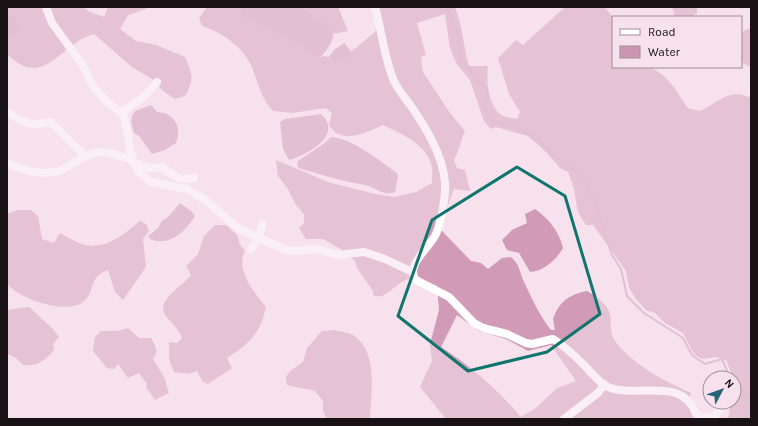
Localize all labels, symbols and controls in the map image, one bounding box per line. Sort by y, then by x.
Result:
legend [612,16,742,68]
text: Road [648,25,676,39]
text: Water [648,45,681,59]
north arrow [702,370,742,410]
text: N [722,377,737,391]

